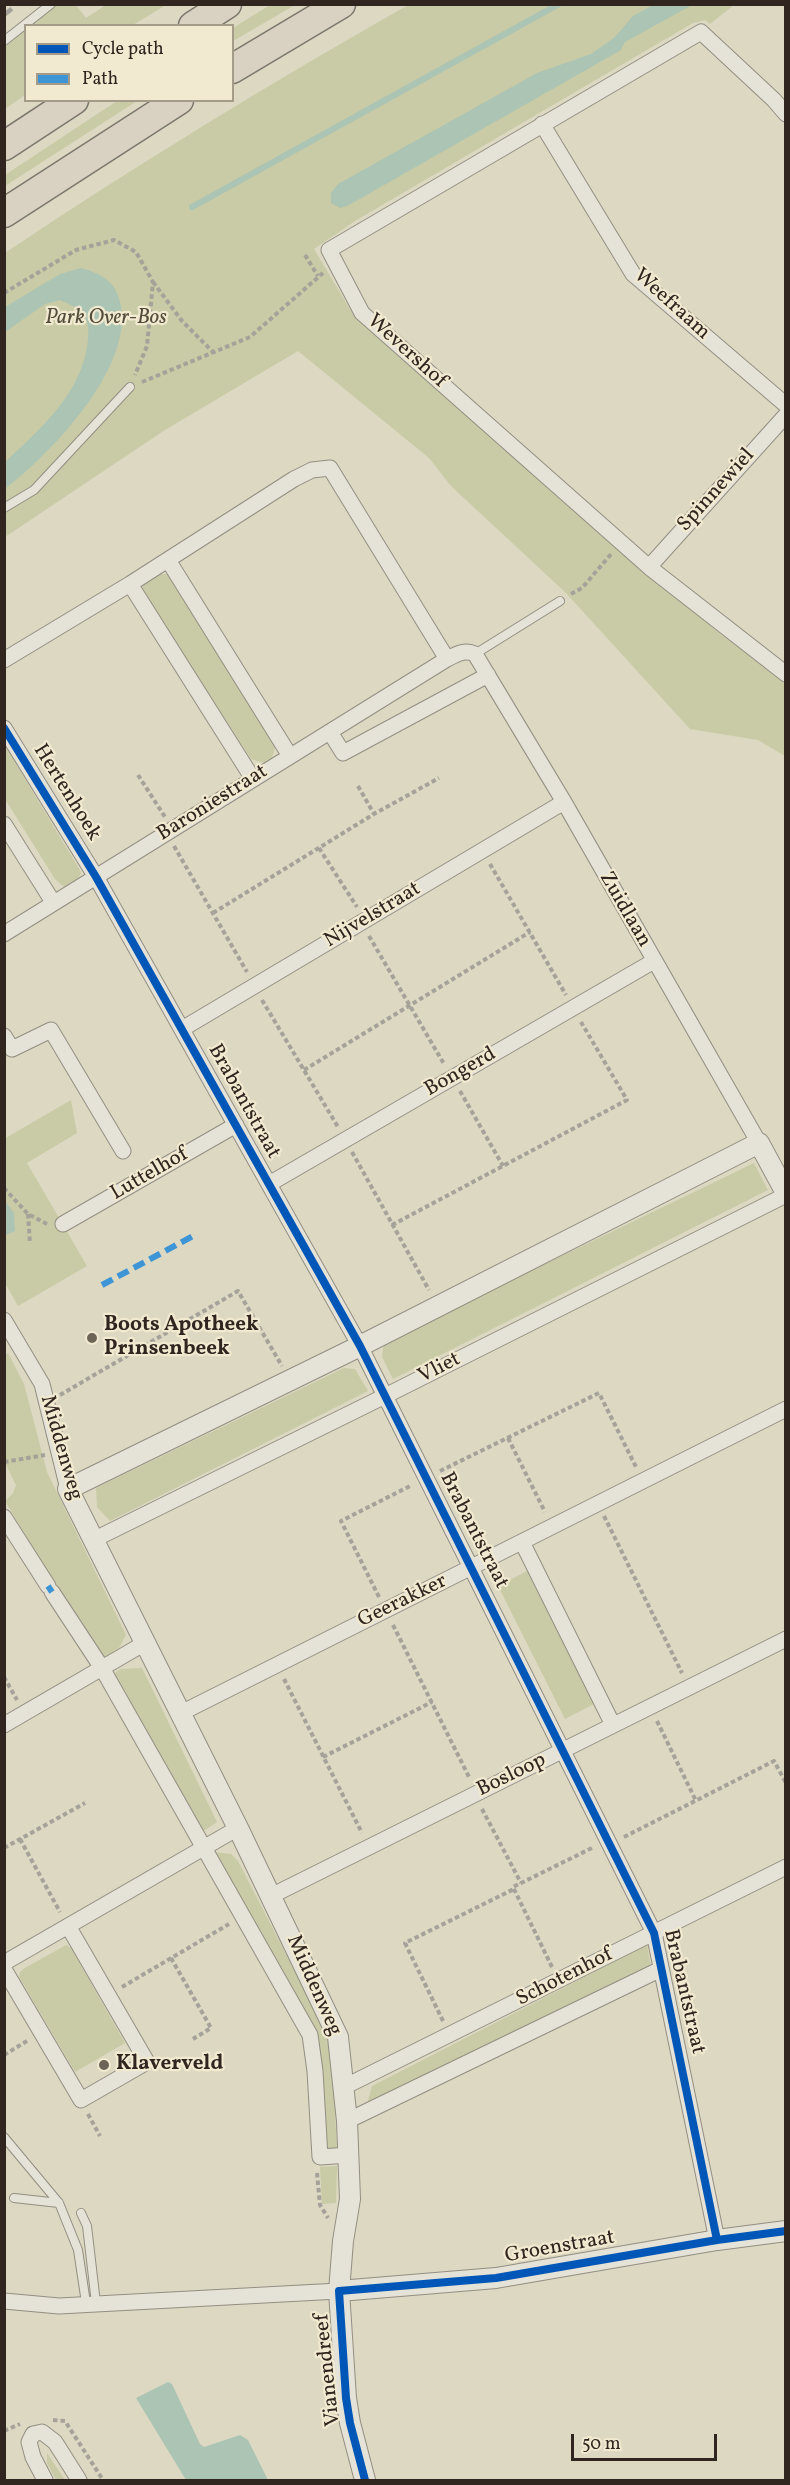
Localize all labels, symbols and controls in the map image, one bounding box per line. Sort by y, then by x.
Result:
legend [24,24,234,102]
text: Cycle path [82,37,164,62]
text: Path [82,67,118,92]
street label: Weefraam [627,264,715,346]
park label: Park Over-Bos [45,306,167,332]
street label: Wevershof [361,310,451,394]
street label: Spinnewiel [673,444,761,538]
street label: Hertenhoek [26,740,106,846]
street label: Baroniestraat [153,760,273,848]
street label: Zuidlaan [592,868,656,952]
street label: Nijvelstraat [320,877,426,955]
street label: Brabantstraat [201,1040,285,1164]
street label: Bongerd [421,1043,501,1103]
street label: Luttelhof [107,1143,193,1207]
place label: Boots Apotheek Prinsenbeek [104,1313,259,1363]
marker: Boots Apotheek Prinsenbeek [85,1331,99,1345]
street label: Vliet [415,1348,465,1390]
street label: Middenweg [33,1393,87,1503]
street label: Brabantstraat [433,1469,513,1593]
street label: Geerakker [354,1570,452,1634]
street label: Bosloop [473,1748,551,1804]
street label: Brabantstraat [656,1927,710,2057]
street label: Middenweg [280,1932,346,2040]
street label: Schotenhof [513,1943,617,2013]
place label: Klaverveld [116,2052,223,2078]
marker: Klaverveld [97,2058,111,2072]
street label: Groenstraat [503,2226,617,2270]
street label: Vianendreef [311,2313,347,2427]
scale bar [574,2422,720,2460]
text: 50 m [582,2432,621,2457]

